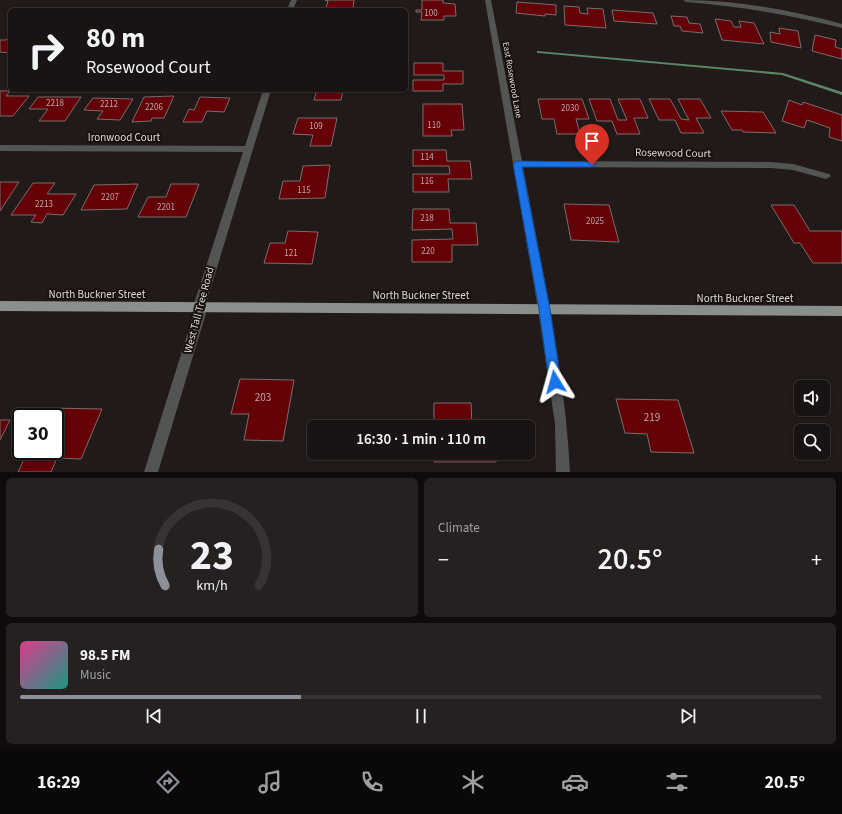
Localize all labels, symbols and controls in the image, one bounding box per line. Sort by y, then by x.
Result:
house number: 100 [424,7,438,20]
text: 80 m [86,18,145,58]
icon: right [20,24,72,76]
street label: East Rosewood Lane [499,41,525,120]
text: Rosewood Court [86,55,210,80]
house number: 2218 [46,97,64,110]
house number: 2212 [100,98,118,111]
house number: 2206 [145,101,163,114]
house number: 2030 [561,102,579,115]
house number: 110 [427,119,441,132]
house number: 109 [309,120,323,133]
pin [575,124,609,165]
street label: Ironwood Court [88,130,160,145]
icon: arrive [581,130,603,152]
street label: Rosewood Court [635,145,711,161]
house number: 114 [420,151,434,164]
house number: 116 [420,175,434,188]
house number: 115 [297,184,311,197]
house number: 2207 [101,191,119,204]
house number: 2213 [35,198,53,211]
house number: 2201 [157,201,175,214]
house number: 218 [420,212,434,225]
house number: 2025 [586,215,604,228]
house number: 220 [421,245,435,258]
house number: 121 [284,247,298,260]
street label: West Tall Tree Road [180,265,218,355]
street label: North Buckner Street [49,287,146,302]
street label: North Buckner Street [373,288,470,303]
street label: North Buckner Street [697,291,794,306]
position arrow [534,361,576,403]
map controls [794,380,830,460]
button: sound [794,380,830,416]
house number: 203 [255,390,271,405]
speed limit sign: 30 [12,408,64,460]
house number: 219 [644,410,660,425]
button: search [794,424,830,460]
text: 16:30 · 1 min · 110 m [356,429,486,450]
text: Climate [438,519,480,537]
text: 23 [190,525,234,585]
text: 20.5° [598,538,662,581]
text: − [438,544,449,576]
text: + [811,544,822,576]
text: km/h [196,574,228,595]
text: 98.5 FM [80,645,131,666]
text: Music [80,666,111,684]
icon: previous [143,705,165,727]
icon: pause [410,705,432,727]
icon: next [677,705,699,727]
icon: directions [154,768,182,796]
icon: music [256,768,284,796]
icon: phone [358,768,386,796]
icon: climate [459,768,487,796]
icon: car [561,768,589,796]
icon: filters [663,768,691,796]
text: 16:29 [37,770,80,795]
text: 20.5° [765,770,805,795]

